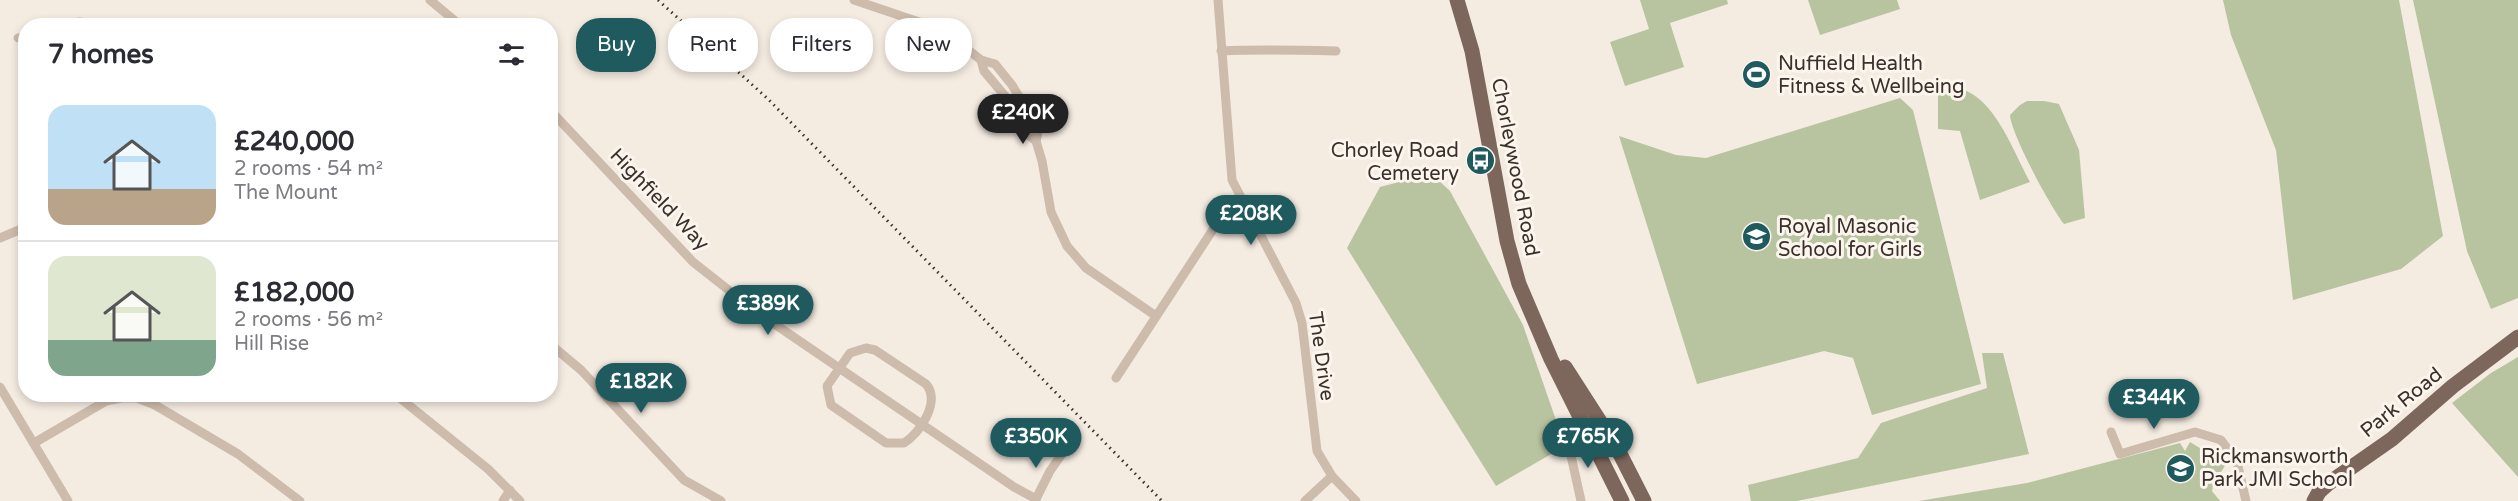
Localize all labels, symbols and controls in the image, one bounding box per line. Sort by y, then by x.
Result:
chip: Buy [576,18,656,72]
chip: Rent [668,18,758,72]
chip: Filters [770,18,873,72]
chip: New [885,18,972,72]
icon: filters [495,38,528,71]
text: 7 homes [48,39,154,70]
place label: Nuffield Health Fitness & Wellbeing [1778,52,1965,99]
sports icon: Nuffield Health Fitness & Wellbeing [1741,58,1773,90]
street label: Chorleywood Road [1486,76,1544,258]
pin: £240K [981,94,1065,145]
text: £240K [991,101,1055,125]
text: £240,000 [234,126,354,157]
icon: home [96,129,168,201]
place label: Chorley Road Cemetery [1331,139,1459,186]
street label: Highfield Way [605,144,714,256]
bus stop icon: Chorley Road Cemetery [1464,145,1496,177]
text: 2 rooms · 54 m² [234,157,383,181]
text: The Mount [234,181,338,205]
pin: £208K [1209,195,1293,246]
text: £208K [1219,202,1283,226]
place label: Royal Masonic School for Girls [1778,215,1922,262]
school or university icon: Royal Masonic School for Girls [1741,221,1773,253]
text: £182,000 [234,277,354,308]
icon: home [96,280,168,352]
pin: £389K [726,285,810,336]
text: £389K [736,292,800,316]
text: 2 rooms · 56 m² [234,308,383,332]
street label: The Drive [1303,310,1339,402]
text: Hill Rise [234,332,309,356]
pin: £182K [599,363,683,414]
street label: Park Road [2356,363,2447,443]
text: £182K [609,370,673,394]
pin: £344K [2112,379,2196,430]
text: £344K [2122,386,2186,410]
pin: £350K [994,418,1078,469]
pin: £765K [1546,418,1630,469]
text: £350K [1004,425,1068,449]
text: £765K [1556,425,1620,449]
place label: Rickmansworth Park JMI School [2201,445,2353,492]
school or university icon: Rickmansworth Park JMI School [2164,452,2196,484]

